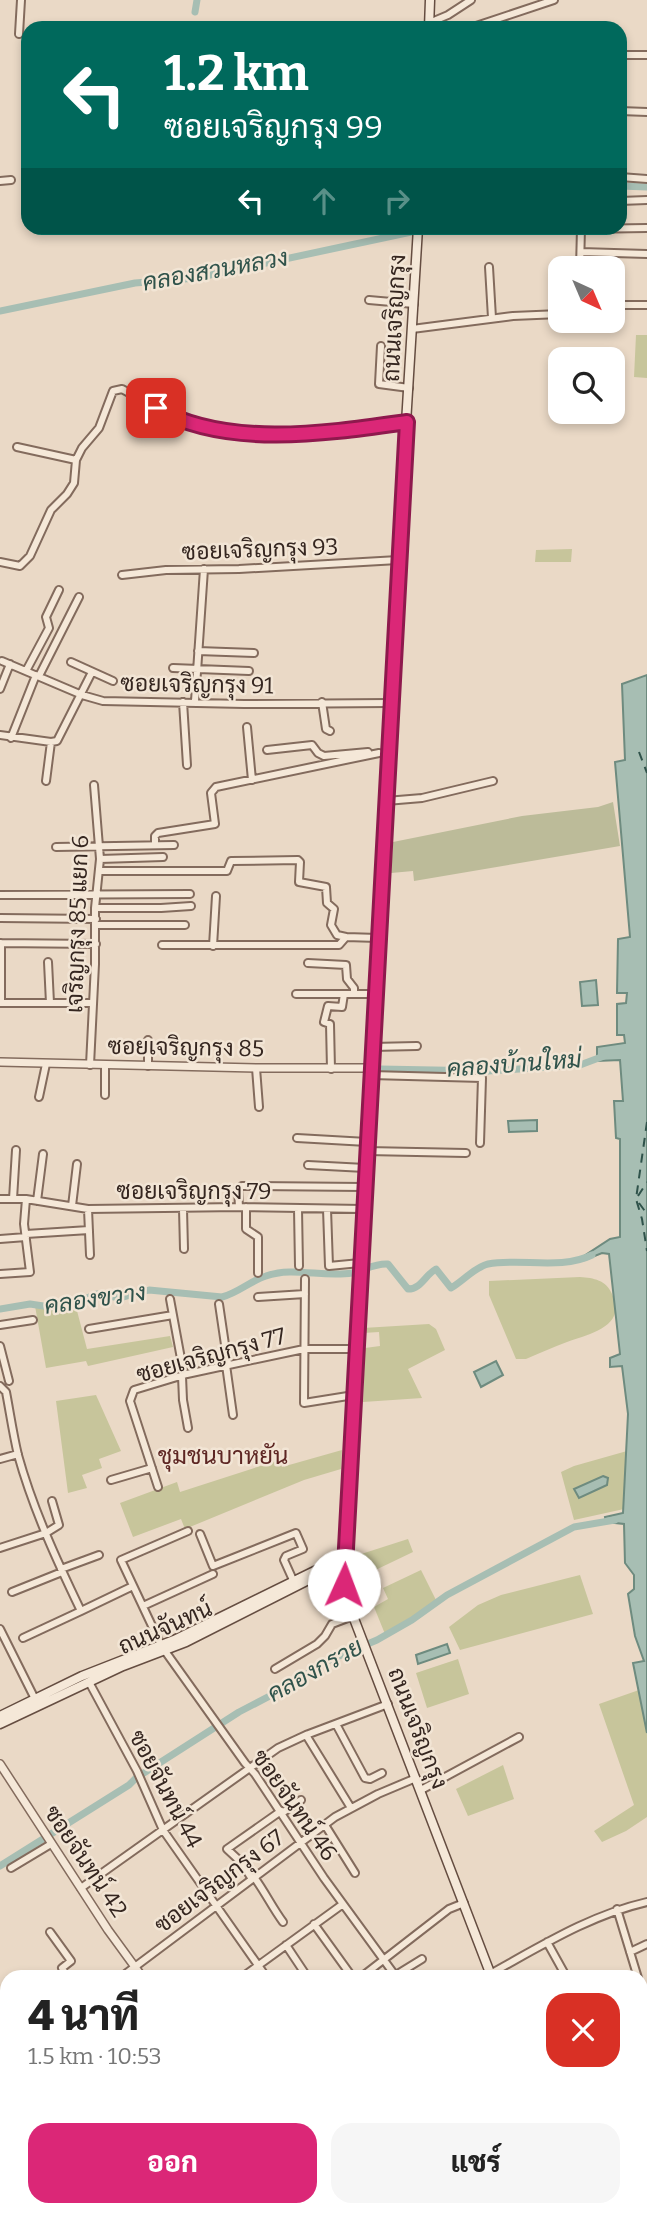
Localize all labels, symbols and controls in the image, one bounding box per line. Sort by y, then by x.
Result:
text: 1.2 km [164,44,309,103]
icon: left [49,49,140,140]
text: ซอยเจริญกรุง 99 [164,108,383,146]
icon: left [232,182,270,220]
icon: ahead [305,182,343,220]
icon: right [378,182,416,220]
water label: คลองสวนหลวง [140,243,290,297]
street label: ถนนเจริญกรุง [377,254,413,383]
north arrow [548,256,625,332]
map controls [548,256,625,424]
button: search [548,347,625,424]
pin [126,378,186,438]
icon: arrive [137,389,175,427]
street label: ซอยเจริญกรุง 93 [181,532,339,568]
street label: ซอยเจริญกรุง 91 [120,669,274,701]
street label: เจริญกรุง 85 แยก 6 [60,835,96,1014]
street label: ซอยเจริญกรุง 85 [107,1032,264,1064]
water label: คลองบ้านใหม่ [445,1043,583,1083]
street label: ซอยเจริญกรุง 79 [116,1177,272,1207]
water label: คลองขวาง [42,1278,148,1320]
street label: ซอยเจริญกรุง 77 [133,1321,290,1390]
district label: ชุมชนบาหยัน [158,1442,288,1472]
position arrow [307,1548,381,1622]
street label: ถนนจันทน์ [113,1592,216,1660]
water label: คลองกรวย [262,1632,368,1708]
street label: ถนนเจริญกรุง [380,1663,454,1793]
street label: ซอยจันทน์ 44 [123,1724,211,1853]
street label: ซอยจันทน์ 46 [246,1743,345,1866]
street label: ซอยจันทน์ 42 [38,1799,135,1922]
street label: ซอยเจริญกรุง 67 [149,1823,291,1940]
text: 4 นาที [28,1991,139,2041]
button: close [546,1993,620,2067]
text: 1.5 km · 10:53 [28,2042,162,2070]
button: ออก [28,2123,317,2203]
button: แชร์ [331,2123,620,2203]

